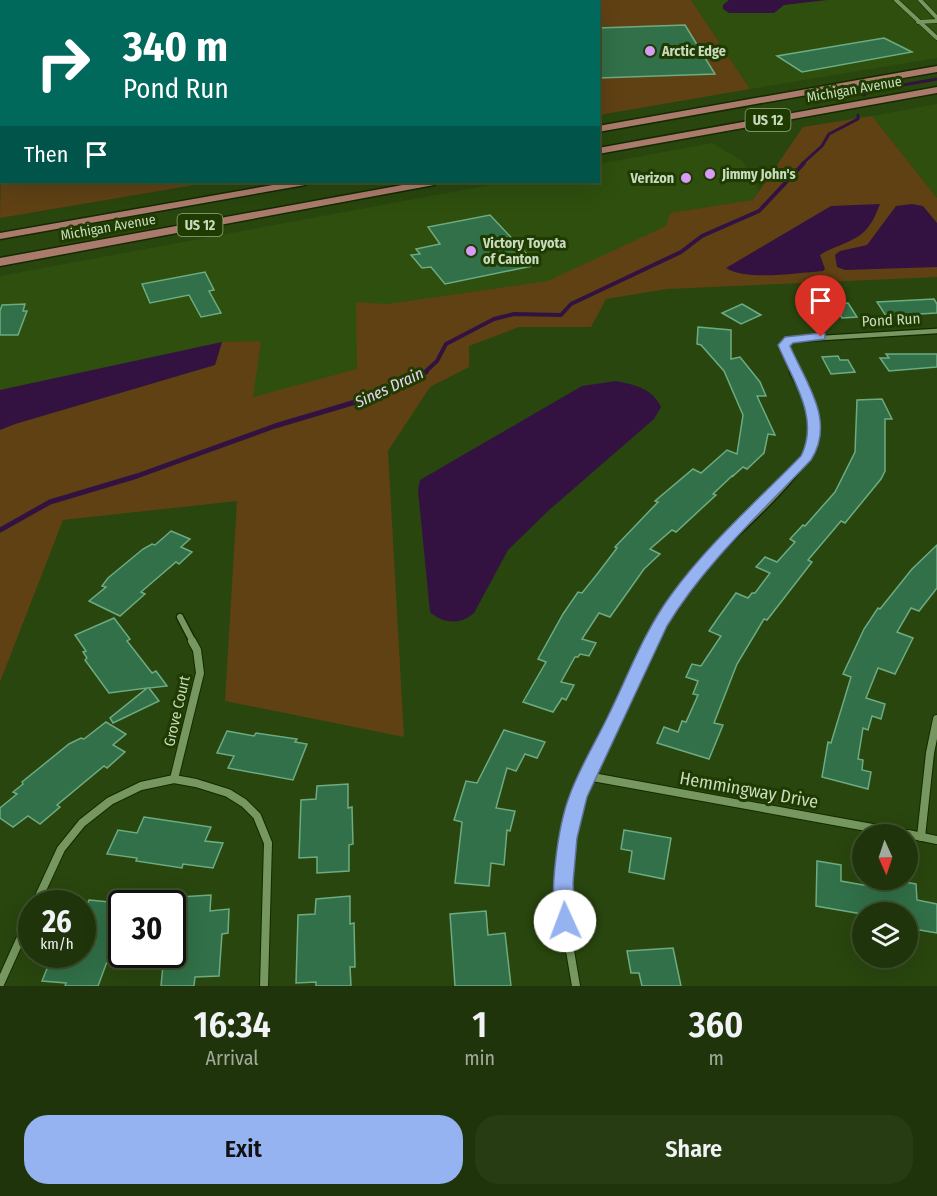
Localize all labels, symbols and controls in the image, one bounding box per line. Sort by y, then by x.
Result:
text: 340 m [123,22,228,72]
icon: right [24,24,102,102]
place label: Arctic Edge [661,43,726,60]
marker: Arctic Edge [643,44,657,58]
text: Pond Run [123,73,229,105]
street label: Michigan Avenue [805,73,903,106]
road number: US 12 [746,109,790,131]
icon: arrive [80,138,113,171]
text: Then [24,141,68,168]
place label: Jimmy John's [721,166,796,183]
marker: Jimmy John's [703,167,717,181]
place label: Verizon [630,170,674,187]
marker: Verizon [679,171,693,185]
street label: Michigan Avenue [59,211,157,244]
road number: US 12 [178,214,222,236]
place label: Victory Toyota of Canton [482,235,566,268]
marker: Victory Toyota of Canton [464,244,478,258]
pin [795,275,846,337]
icon: arrive [804,284,837,317]
street label: Pond Run [861,309,921,331]
water label: Sines Drain [351,363,426,412]
street label: Grove Court [160,674,194,748]
street label: Hemmingway Drive [678,767,820,813]
north arrow [852,824,918,890]
map controls [852,824,918,968]
position arrow [533,889,597,953]
speed limit sign: 30 [108,890,186,968]
button: layers [852,902,918,968]
text: 26 [42,904,72,940]
text: km/h [40,935,74,953]
text: 16:34 [193,1003,271,1047]
text: 1 [472,1003,487,1047]
text: 360 [689,1003,743,1047]
text: Arrival [206,1046,259,1070]
text: min [464,1046,495,1070]
text: m [708,1046,724,1070]
button: Exit [24,1115,463,1184]
button: Share [475,1115,913,1184]

